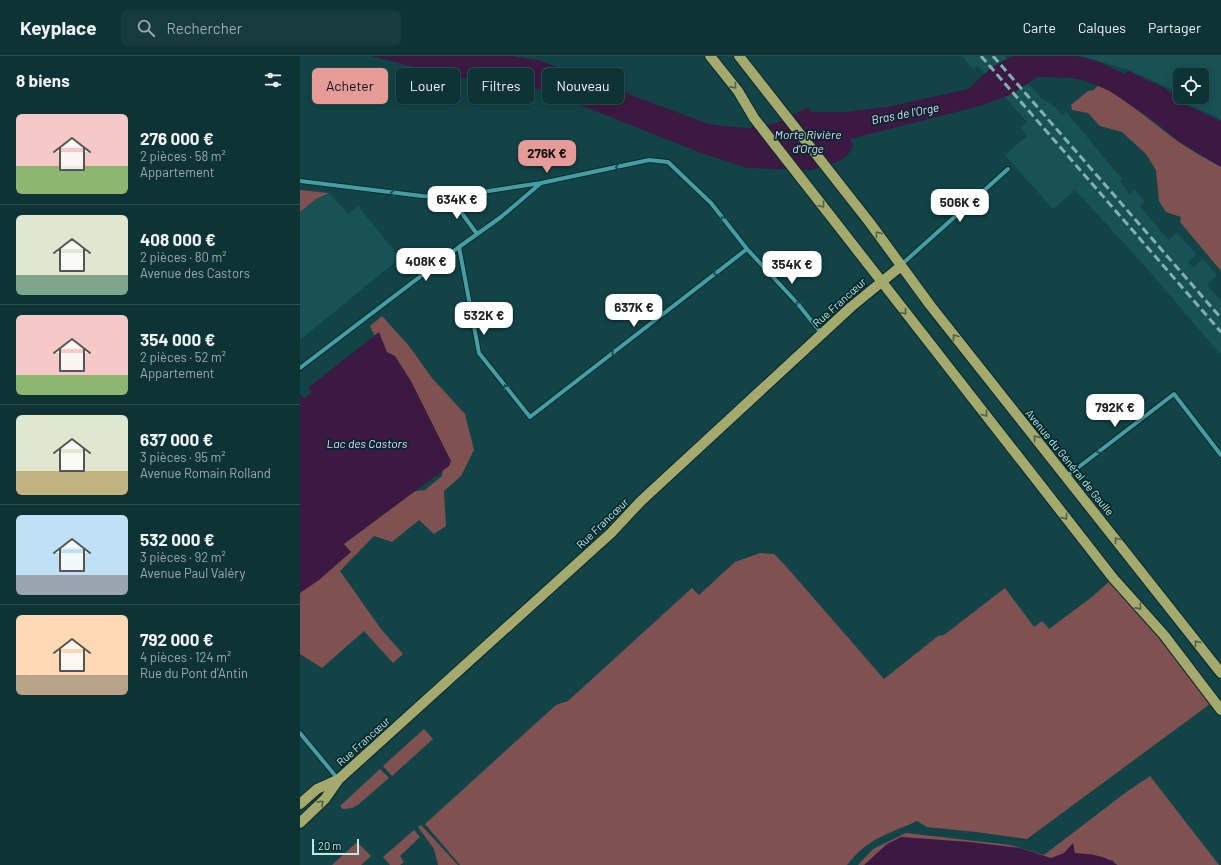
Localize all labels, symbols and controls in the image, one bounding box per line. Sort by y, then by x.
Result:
search box [121,10,401,46]
text: Keyplace [20,16,97,39]
icon: search [135,17,157,39]
text: Rechercher [167,19,242,37]
text: Carte [1023,19,1056,36]
text: Calques [1078,19,1126,36]
text: Partager [1148,19,1201,36]
chip: Acheter [312,68,388,104]
chip: Louer [396,68,460,104]
chip: Filtres [468,68,534,104]
chip: Nouveau [542,68,624,104]
map controls [1173,68,1209,104]
button: locate [1173,68,1209,104]
icon: filters [262,69,284,91]
text: 8 biens [16,70,70,90]
one-way arrow [729,81,736,88]
water label: Bras de l'Orge [870,100,940,126]
water label: Morte Rivière d'Orge [775,127,841,155]
text: 276 000 € [140,128,214,148]
icon: home [48,130,96,178]
pin: 276K € [514,140,580,174]
text: 276K € [527,145,567,161]
text: 2 pièces · 58 m² [140,148,226,164]
one-way arrow [614,162,621,170]
text: Appartement [140,164,215,180]
pin: 634K € [424,186,490,220]
one-way arrow [390,188,396,197]
pin: 506K € [927,189,993,223]
text: 634K € [437,191,477,207]
text: 506K € [940,194,980,210]
one-way arrow [818,201,825,208]
one-way arrow [721,216,728,223]
text: 408 000 € [140,229,216,249]
icon: home [48,231,96,279]
one-way arrow [876,232,883,239]
pin: 408K € [393,248,459,282]
text: 2 pièces · 80 m² [140,249,226,265]
pin: 354K € [759,251,825,285]
text: 408K € [405,253,447,269]
text: 354K € [772,256,812,272]
text: Avenue des Castors [140,265,250,281]
one-way arrow [714,269,721,276]
street label: Rue Francœur [810,275,868,329]
pin: 637K € [601,294,667,328]
text: 637K € [614,299,654,315]
one-way arrow [795,301,802,308]
pin: 532K € [451,302,517,336]
text: 532K € [464,307,504,323]
one-way arrow [899,308,906,315]
text: 354 000 € [140,329,215,349]
icon: home [48,331,96,379]
one-way arrow [953,334,960,341]
text: 2 pièces · 52 m² [140,349,226,365]
one-way arrow [611,349,618,356]
text: Appartement [140,365,215,381]
one-way arrow [503,384,510,391]
pin: 792K € [1082,394,1148,428]
text: 792K € [1095,399,1135,415]
street label: Avenue du Général de Gaulle [1023,406,1117,518]
one-way arrow [980,410,987,417]
text: 637 000 € [140,429,213,449]
icon: home [48,431,96,479]
water label: Lac des Castors [327,436,408,450]
one-way arrow [1033,436,1040,443]
one-way arrow [1096,447,1103,454]
text: 3 pièces · 95 m² [140,449,225,465]
text: Avenue Romain Rolland [140,465,271,481]
street label: Rue Francœur [573,495,631,551]
one-way arrow [1060,512,1067,519]
text: 532 000 € [140,529,215,549]
icon: home [48,531,96,579]
one-way arrow [1114,538,1121,545]
text: 3 pièces · 92 m² [140,549,226,565]
text: Avenue Paul Valéry [140,565,245,581]
one-way arrow [1134,602,1142,610]
text: 792 000 € [140,629,214,649]
icon: home [48,631,96,679]
one-way arrow [1195,640,1202,647]
text: 4 pièces · 124 m² [140,649,231,665]
text: Rue du Pont d'Antin [140,665,248,681]
street label: Rue Francœur [334,714,392,768]
one-way arrow [316,800,324,808]
scale bar [312,837,359,856]
text: 20 m [318,839,341,852]

